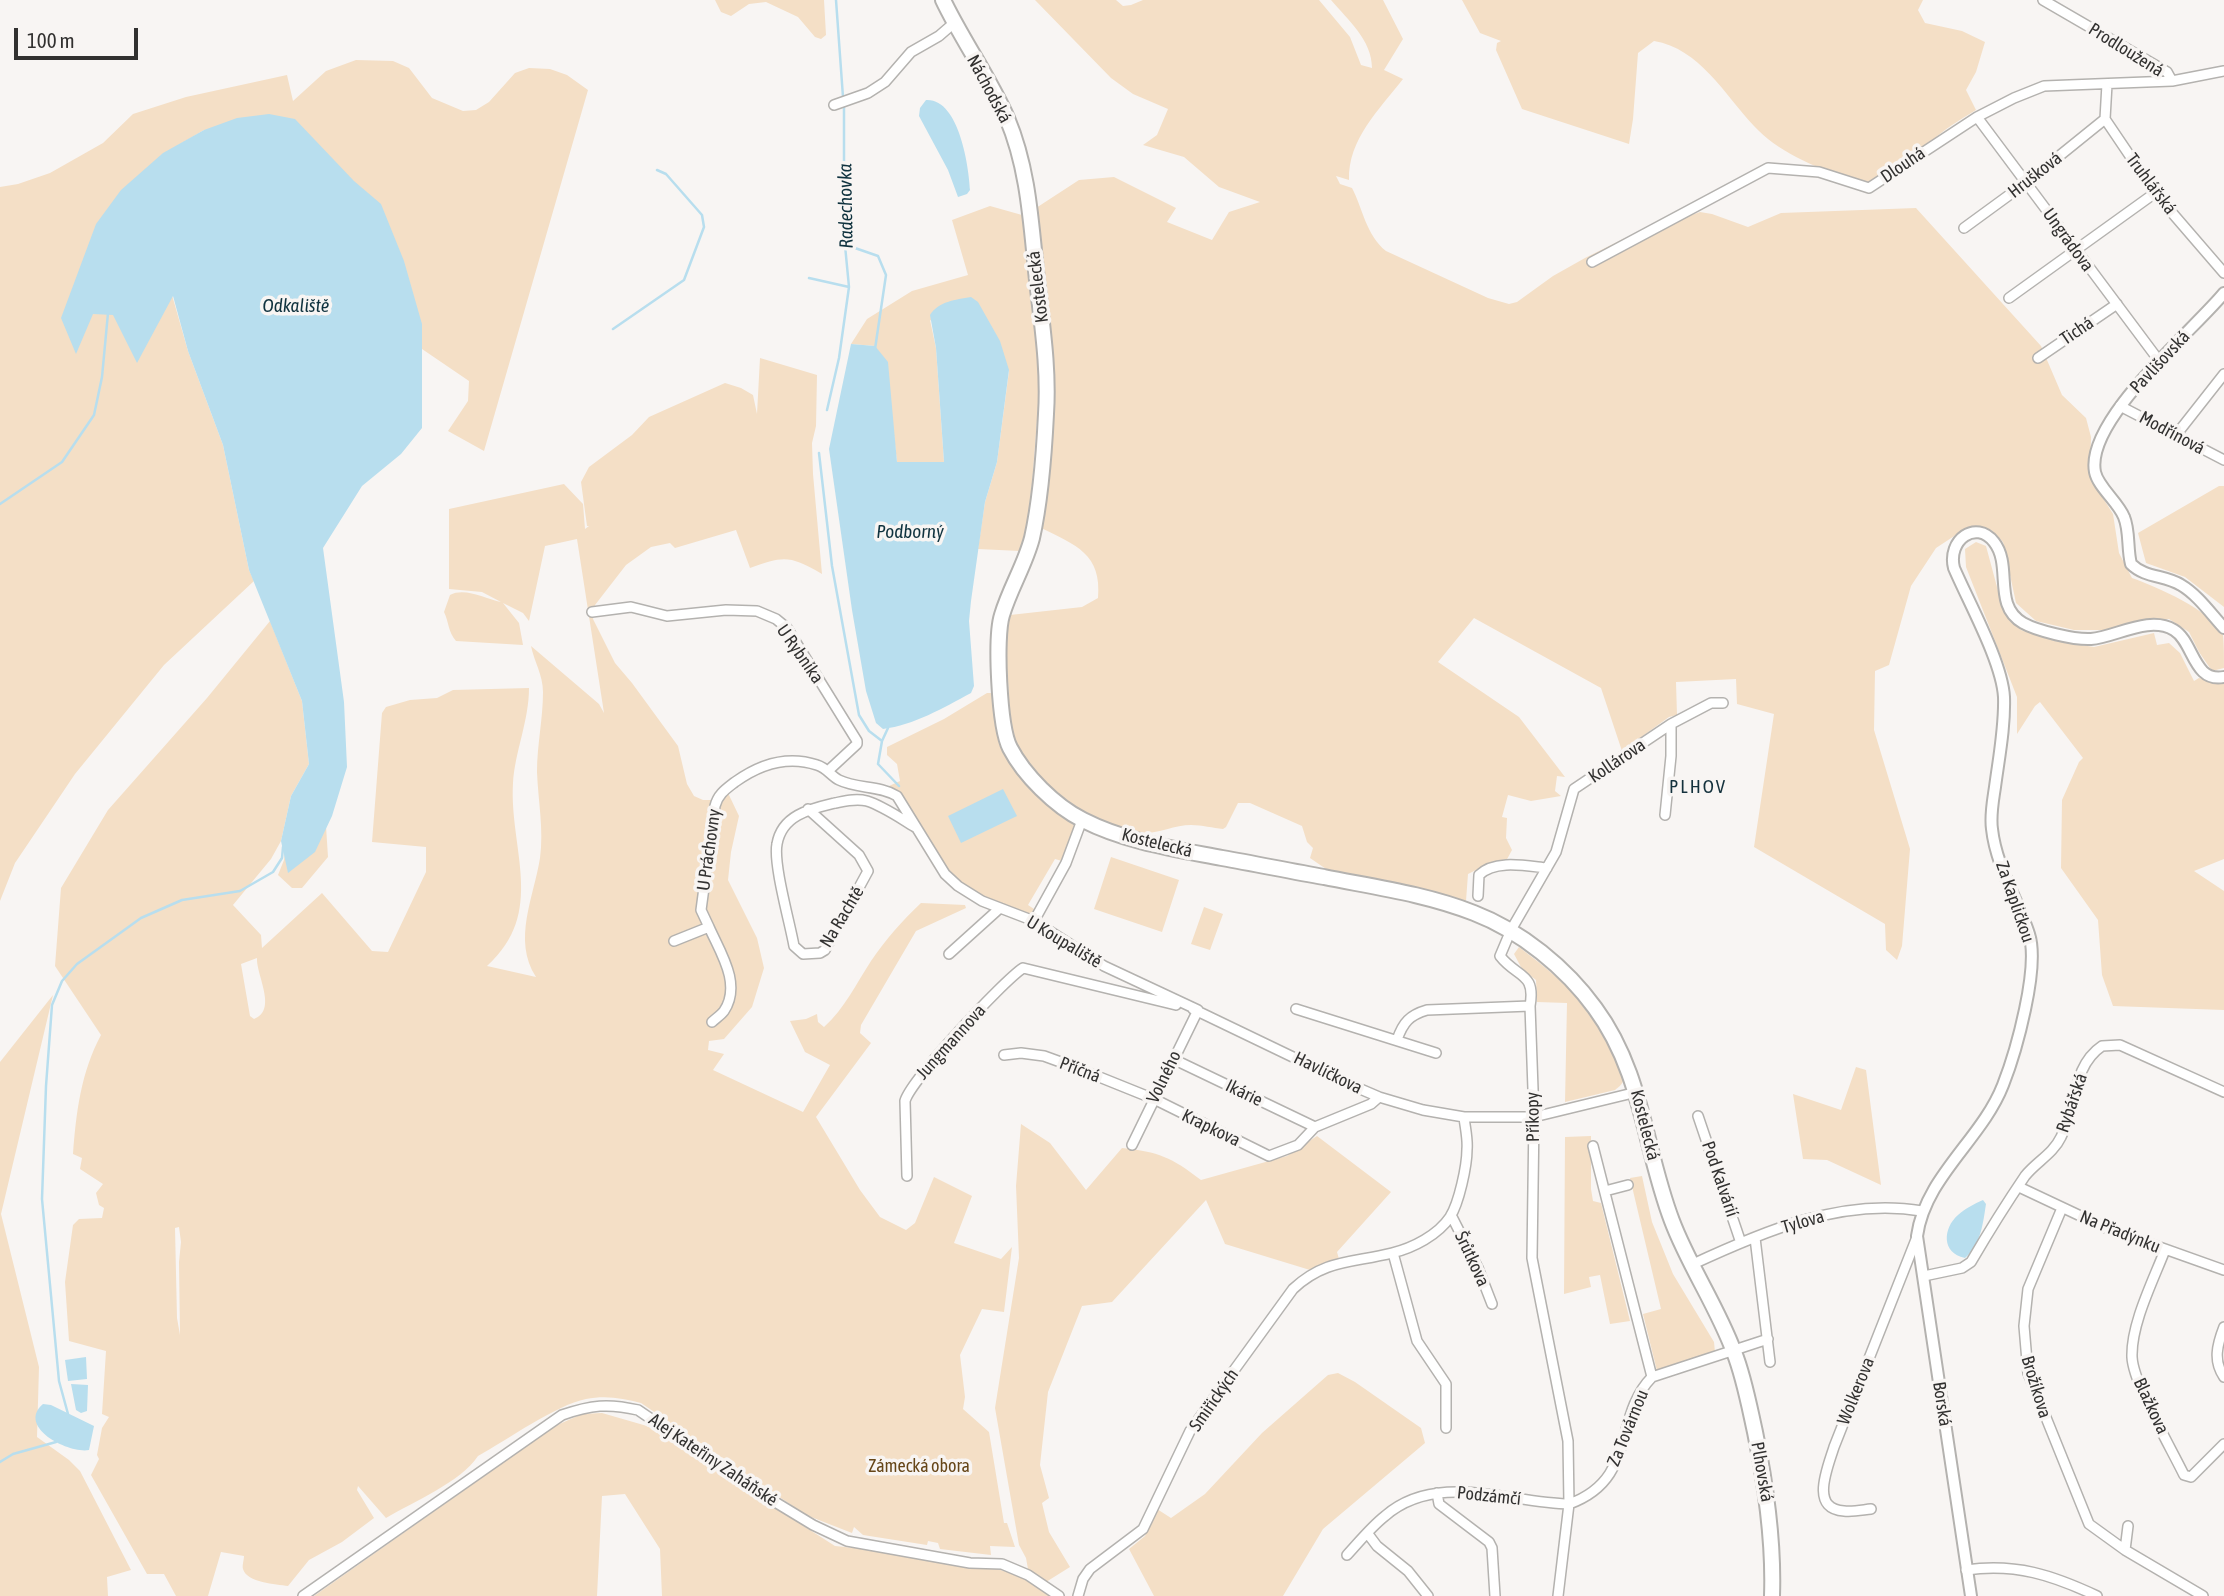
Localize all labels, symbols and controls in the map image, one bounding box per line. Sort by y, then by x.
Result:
scale bar [18,14,142,58]
street label: Prodloužená [2084,18,2168,82]
text: 100 m [27,28,75,52]
street label: Náchodská [962,51,1016,127]
street label: Dlouhá [1877,142,1929,188]
street label: Hrušková [2004,147,2066,203]
street label: Truhlářská [2121,149,2181,219]
water label: Radechovka [834,163,858,249]
street label: Ungrádova [2038,204,2098,276]
street label: Kostelecká [1023,250,1053,324]
water label: Odkaliště [263,295,329,317]
street label: Tichá [2056,312,2098,350]
street label: Pavlišovská [2126,326,2194,398]
street label: Modřínová [2136,407,2208,459]
water label: Podborný [876,521,944,543]
street label: U Rybníka [772,620,828,688]
street label: Kollárova [1584,734,1650,788]
district label: PLHOV [1670,776,1726,798]
street label: U Práchovny [693,808,725,892]
street label: Kostelecká [1119,824,1195,862]
street label: Za Kapličkou [1991,858,2039,946]
street label: Na Rachtě [815,883,869,951]
street label: U Koupaliště [1022,911,1106,973]
street label: Jungmannova [912,1000,990,1084]
street label: Volného [1142,1047,1186,1107]
street label: Havlíčkova [1290,1047,1366,1099]
street label: Příčná [1057,1052,1103,1088]
street label: Rybářská [2052,1071,2092,1135]
street label: Ikárie [1222,1075,1266,1111]
street label: Kostelecká [1626,1087,1664,1163]
street label: Příkopy [1522,1092,1544,1142]
street label: Krapkova [1178,1105,1244,1151]
street label: Pod Kalvárií [1697,1138,1743,1220]
street label: Tylova [1779,1206,1827,1238]
street label: Na Přadýnku [2077,1206,2163,1258]
street label: Šrůtkova [1450,1228,1494,1290]
street label: Brožíkova [2016,1353,2056,1421]
street label: Wolkerova [1833,1354,1879,1428]
street label: Smiřických [1185,1365,1243,1435]
street label: Blažkova [2129,1374,2173,1438]
street label: Borská [1928,1380,1956,1428]
street label: Za Továrnou [1603,1386,1653,1470]
street label: Alej Kateřiny Zaháňské [645,1409,781,1511]
street label: Plhovská [1746,1440,1778,1504]
park label: Zámecká obora [868,1455,970,1477]
street label: Podzámčí [1456,1482,1522,1510]

